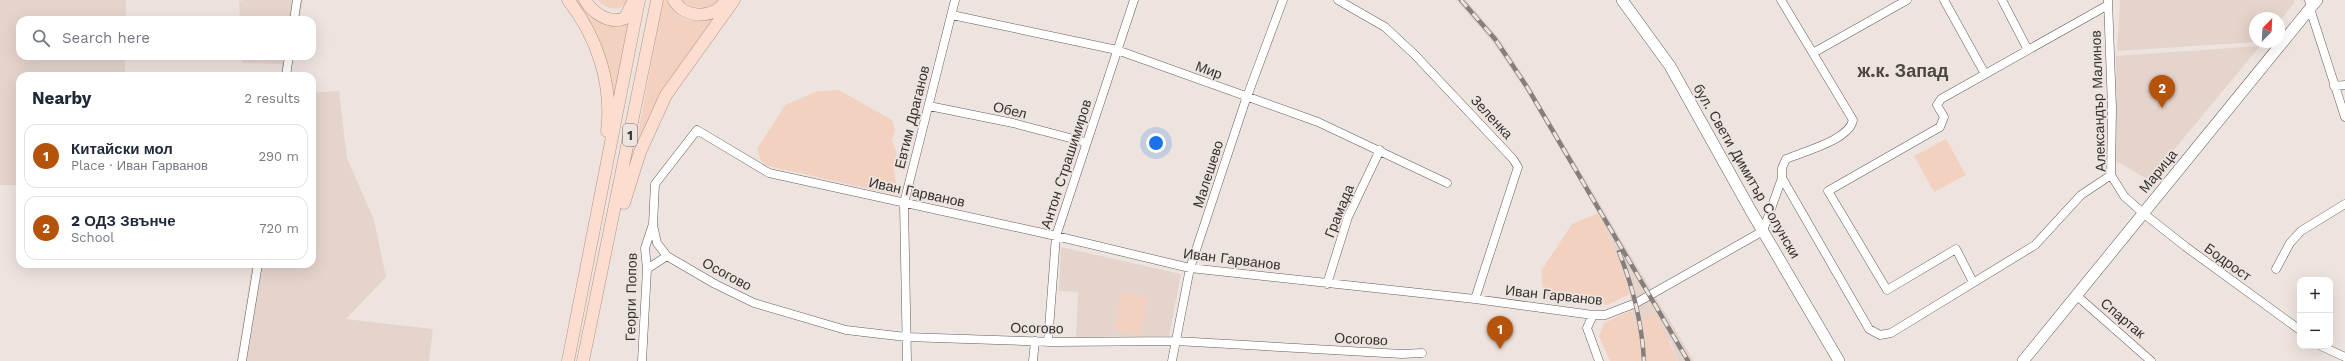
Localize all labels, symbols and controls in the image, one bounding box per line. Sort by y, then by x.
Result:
north arrow [2249,12,2285,48]
search box [16,16,316,60]
icon: search [30,27,52,49]
text: Search here [62,29,150,47]
street label: Александър Малинов [2088,30,2108,172]
street label: Мир [1193,58,1225,82]
district label: ж.к. Запад [1857,60,1949,81]
street label: Евтим Драганов [891,64,933,170]
pin: 2 [2149,75,2175,108]
street label: бул. Свети Димитър Солунски [1690,81,1804,261]
text: Nearby [32,88,91,108]
text: 2 results [245,91,300,106]
street label: Зеленка [1468,92,1516,142]
street label: Антон Страшимиров [1037,97,1095,231]
street label: Обел [992,98,1028,122]
road number: 1 [623,124,637,146]
your location [1146,133,1166,153]
street label: Малешево [1190,138,1226,210]
text: Китайски мол [71,140,173,158]
street label: Марица [2136,146,2180,196]
text: 1 [43,149,49,164]
text: 290 m [258,149,299,164]
text: Place · Иван Гарванов [71,158,208,173]
street label: Иван Гарванов [867,174,967,210]
street label: Грамада [1321,182,1357,240]
text: 2 ОДЗ Звънче [71,212,176,230]
text: 2 [42,221,50,236]
text: 720 m [259,221,299,236]
text: School [71,230,114,245]
street label: Бодрост [2202,240,2255,285]
street label: Иван Гарванов [1182,245,1282,273]
street label: Георги Попов [622,253,640,341]
street label: Осогово [700,254,755,294]
map controls [2297,277,2333,349]
button: + [2297,277,2333,313]
street label: Иван Гарванов [1504,282,1604,308]
street label: Спартак [2098,295,2149,342]
button: − [2297,313,2333,349]
pin: 1 [1487,316,1513,349]
street label: Осогово [1010,320,1064,336]
street label: Осогово [1334,330,1388,348]

